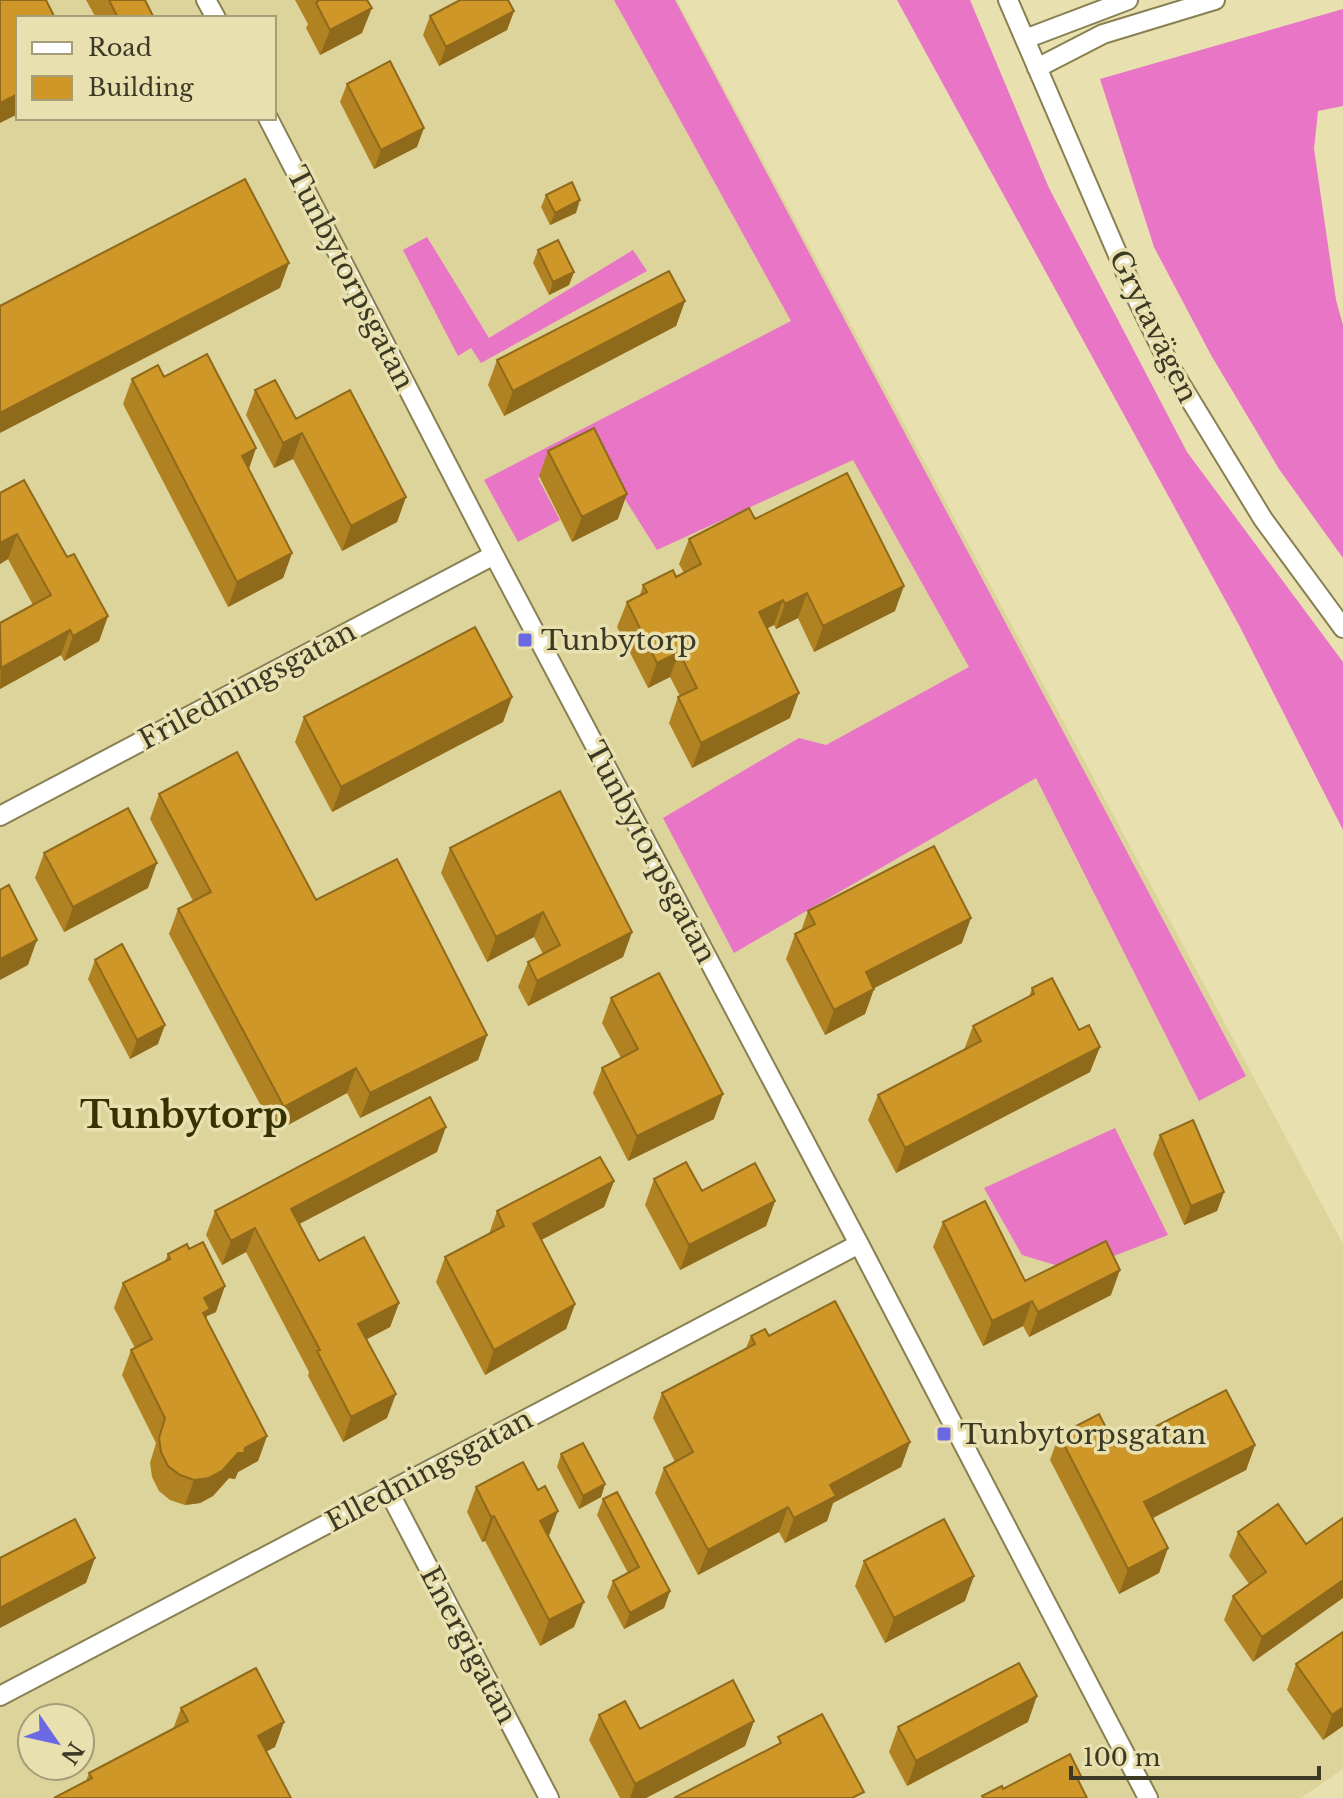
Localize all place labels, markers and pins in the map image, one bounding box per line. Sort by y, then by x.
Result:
place label: Tunbytorp [541,623,697,658]
marker: Tunbytorp [516,631,534,649]
place label: Tunbytorpsgatan [960,1417,1206,1452]
marker: Tunbytorpsgatan [935,1425,953,1443]

